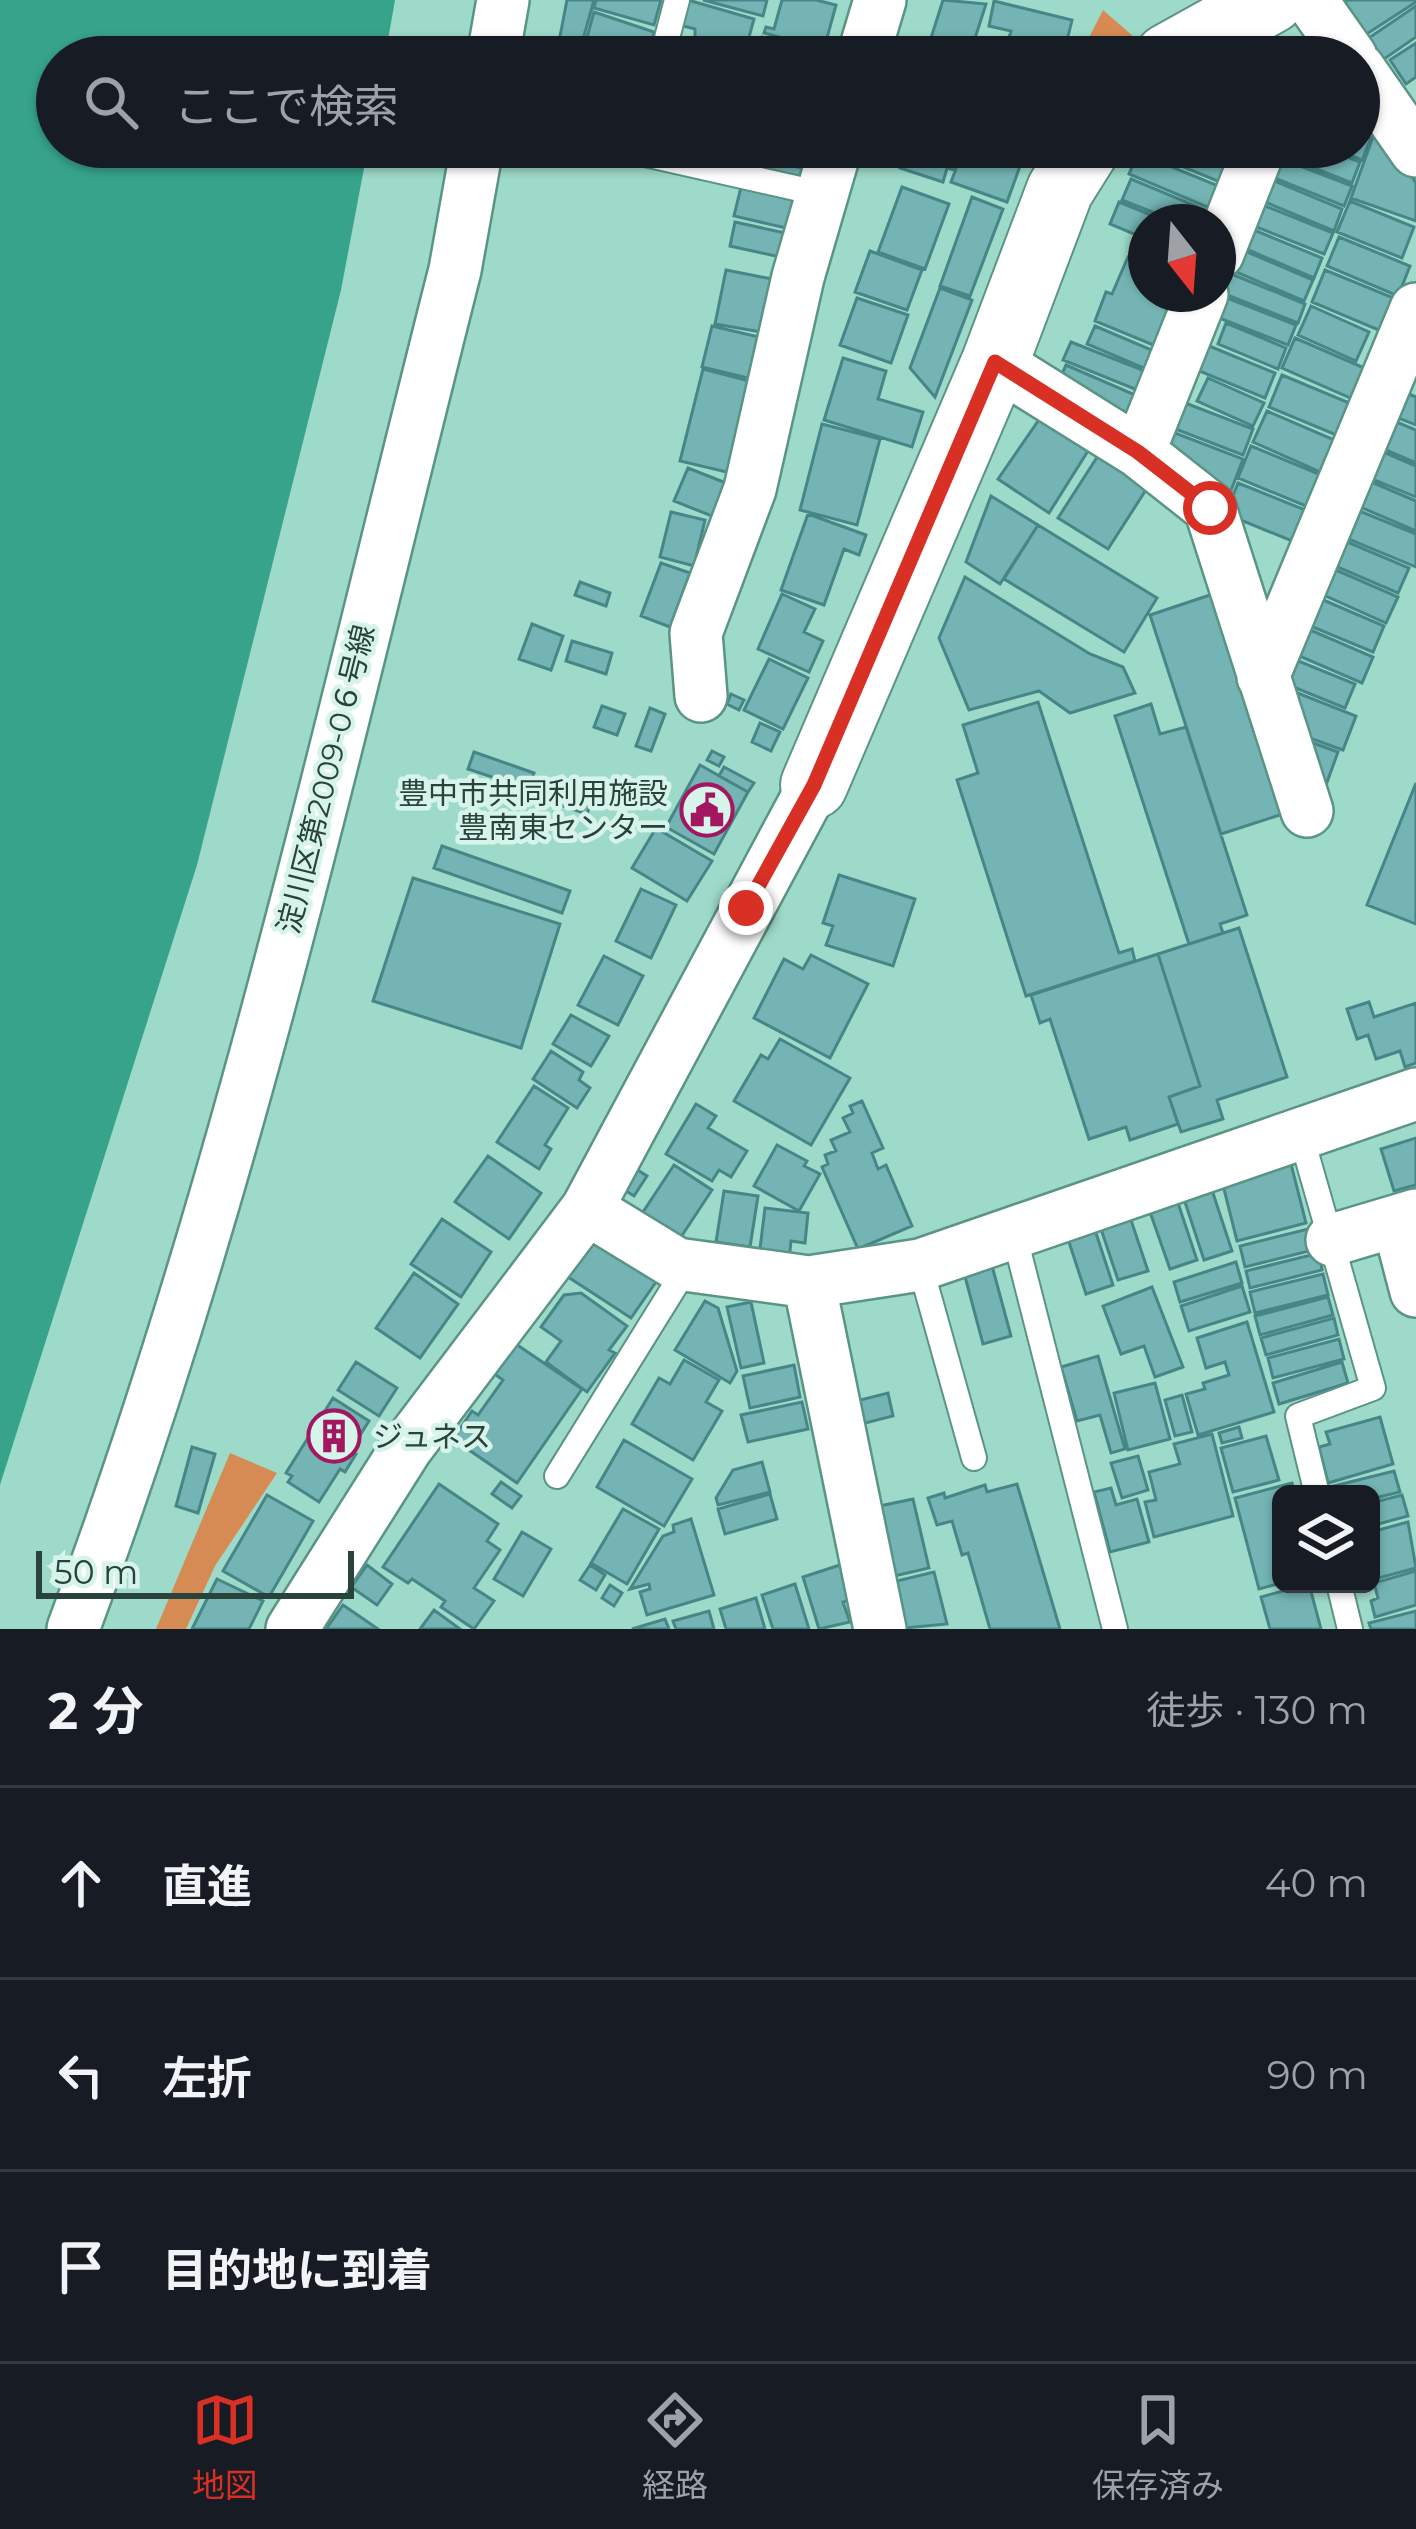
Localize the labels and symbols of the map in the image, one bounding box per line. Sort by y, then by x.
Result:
north arrow [1128,204,1236,312]
route start [1183,481,1237,535]
street label: 淀川区第2009-0６号線 [270,621,382,937]
place label: 豊中市共同利用施設 豊南東センター [398,775,668,846]
public building icon: 豊中市共同利用施設 豊南東センター [679,782,735,838]
route end [719,881,773,935]
building icon: ジュネス [306,1408,362,1464]
place label: ジュネス [373,1418,491,1455]
scale bar [36,1545,354,1598]

